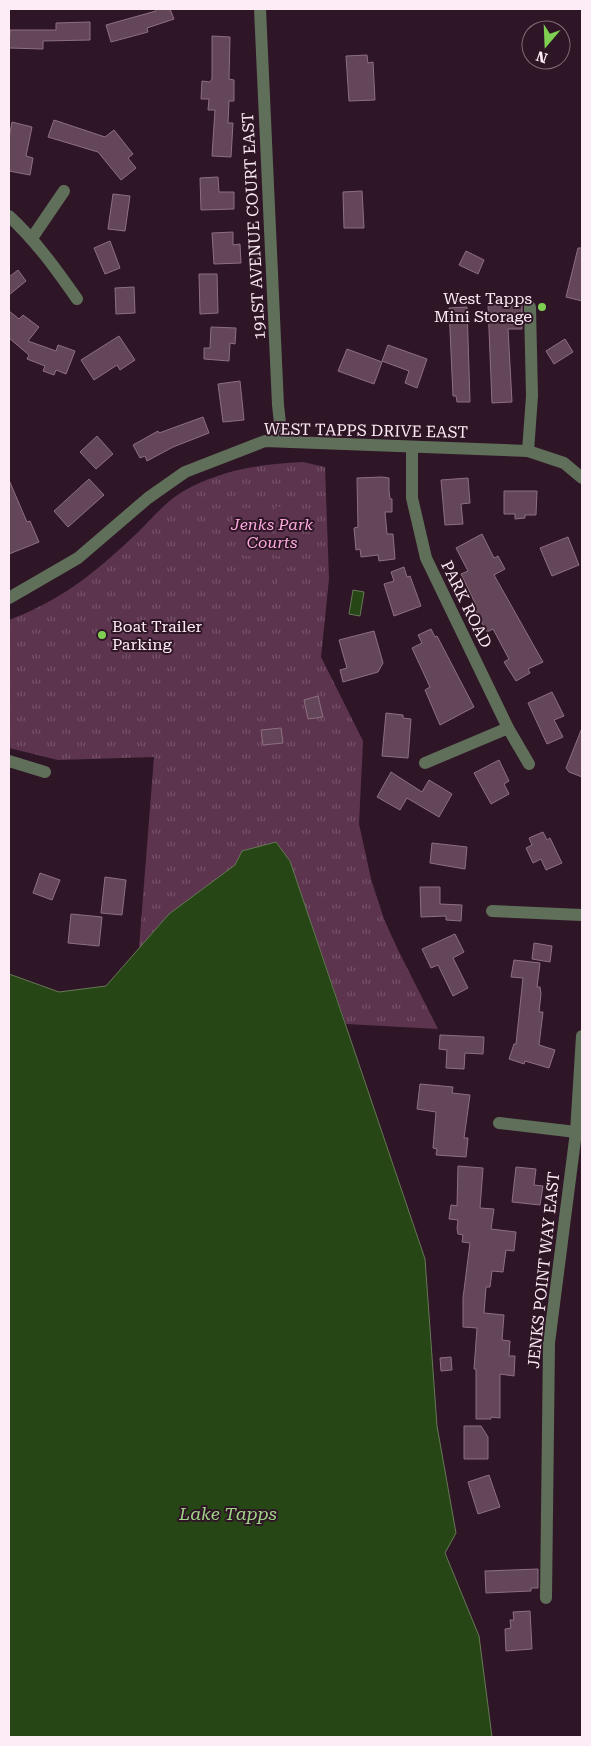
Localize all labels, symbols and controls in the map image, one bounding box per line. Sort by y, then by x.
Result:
north arrow [521,20,571,70]
text: N [534,48,549,67]
street label: 191ST AVENUE COURT EAST [238,111,269,340]
place label: West Tapps Mini Storage [434,289,532,326]
marker: West Tapps Mini Storage [536,301,548,313]
street label: WEST TAPPS DRIVE EAST [264,419,468,442]
park label: Jenks Park Courts [230,515,313,552]
street label: PARK ROAD [437,558,496,651]
place label: Boat Trailer Parking [112,617,202,654]
marker: Boat Trailer Parking [96,629,108,641]
street label: JENKS POINT WAY EAST [524,1170,563,1369]
water label: Lake Tapps [178,1503,277,1524]

